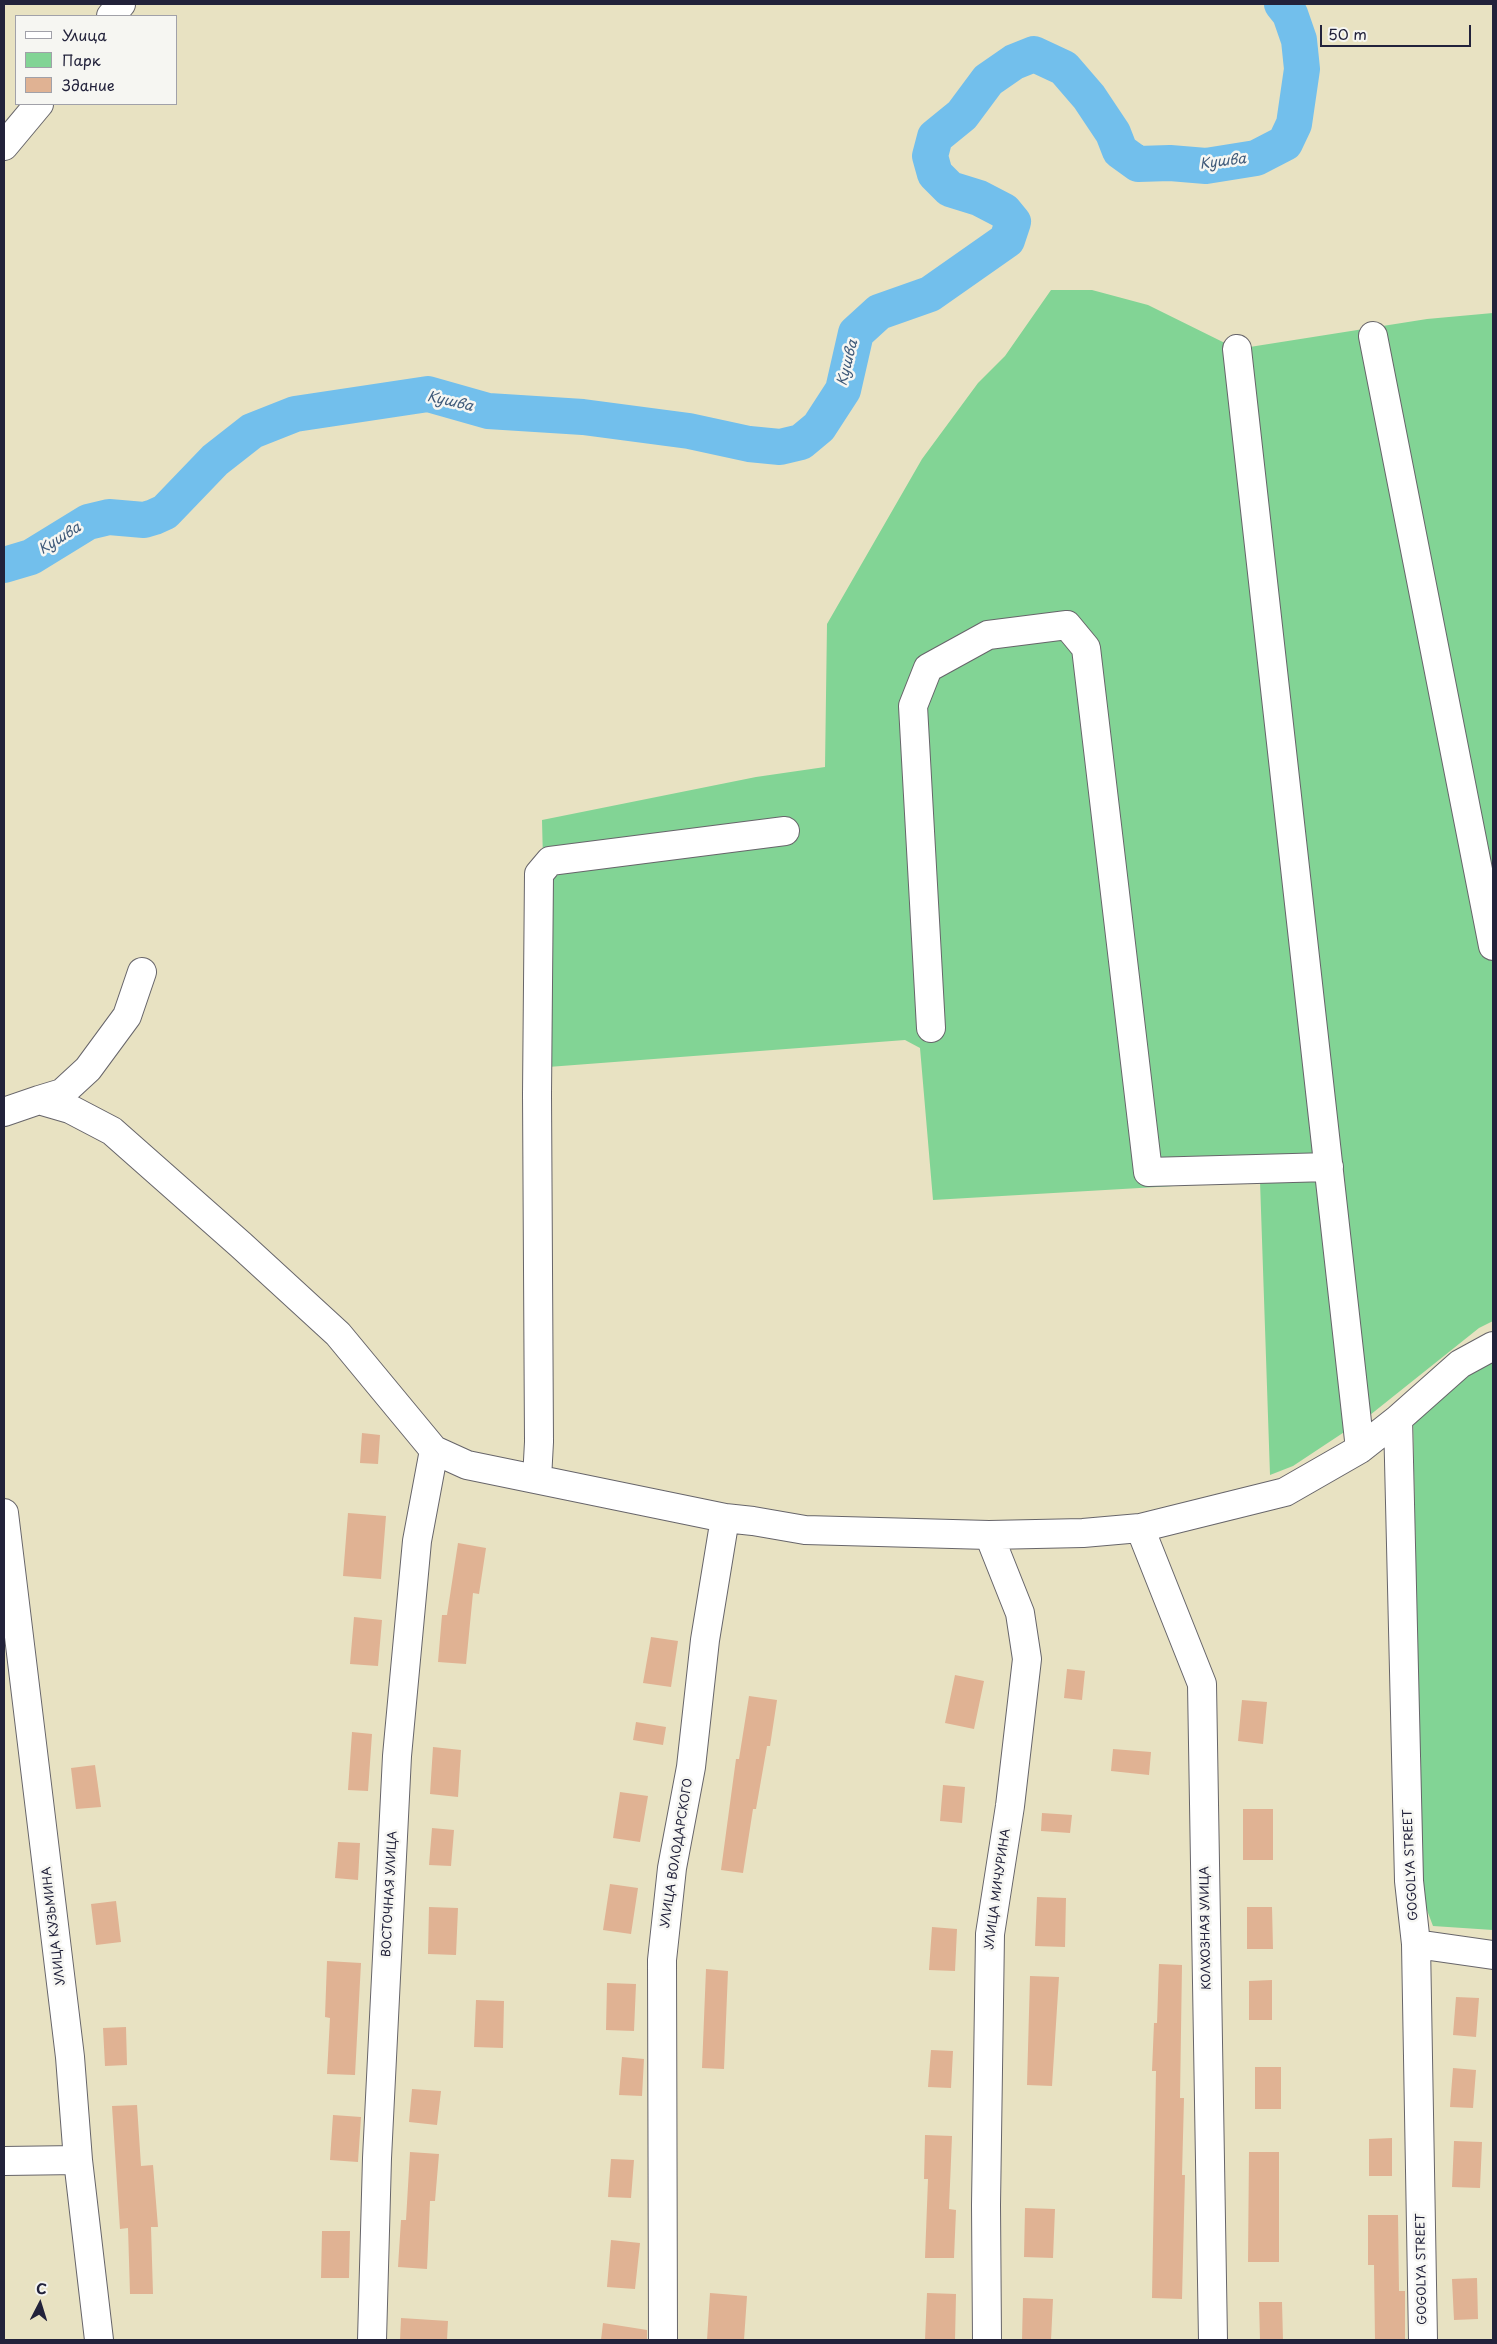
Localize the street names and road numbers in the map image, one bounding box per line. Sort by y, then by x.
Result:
street label: УЛИЦА ВОЛОДАРСКОГО [658,1777,696,1929]
street label: GOGOLYA STREET [1401,1809,1421,1921]
street label: УЛИЦА МИЧУРИНА [982,1828,1014,1950]
street label: ВОСТОЧНАЯ УЛИЦА [379,1830,401,1958]
street label: УЛИЦА КУЗЬМИНА [40,1866,68,1986]
street label: КОЛХОЗНАЯ УЛИЦА [1198,1866,1214,1990]
street label: GOGOLYA STREET [1414,2213,1430,2325]

